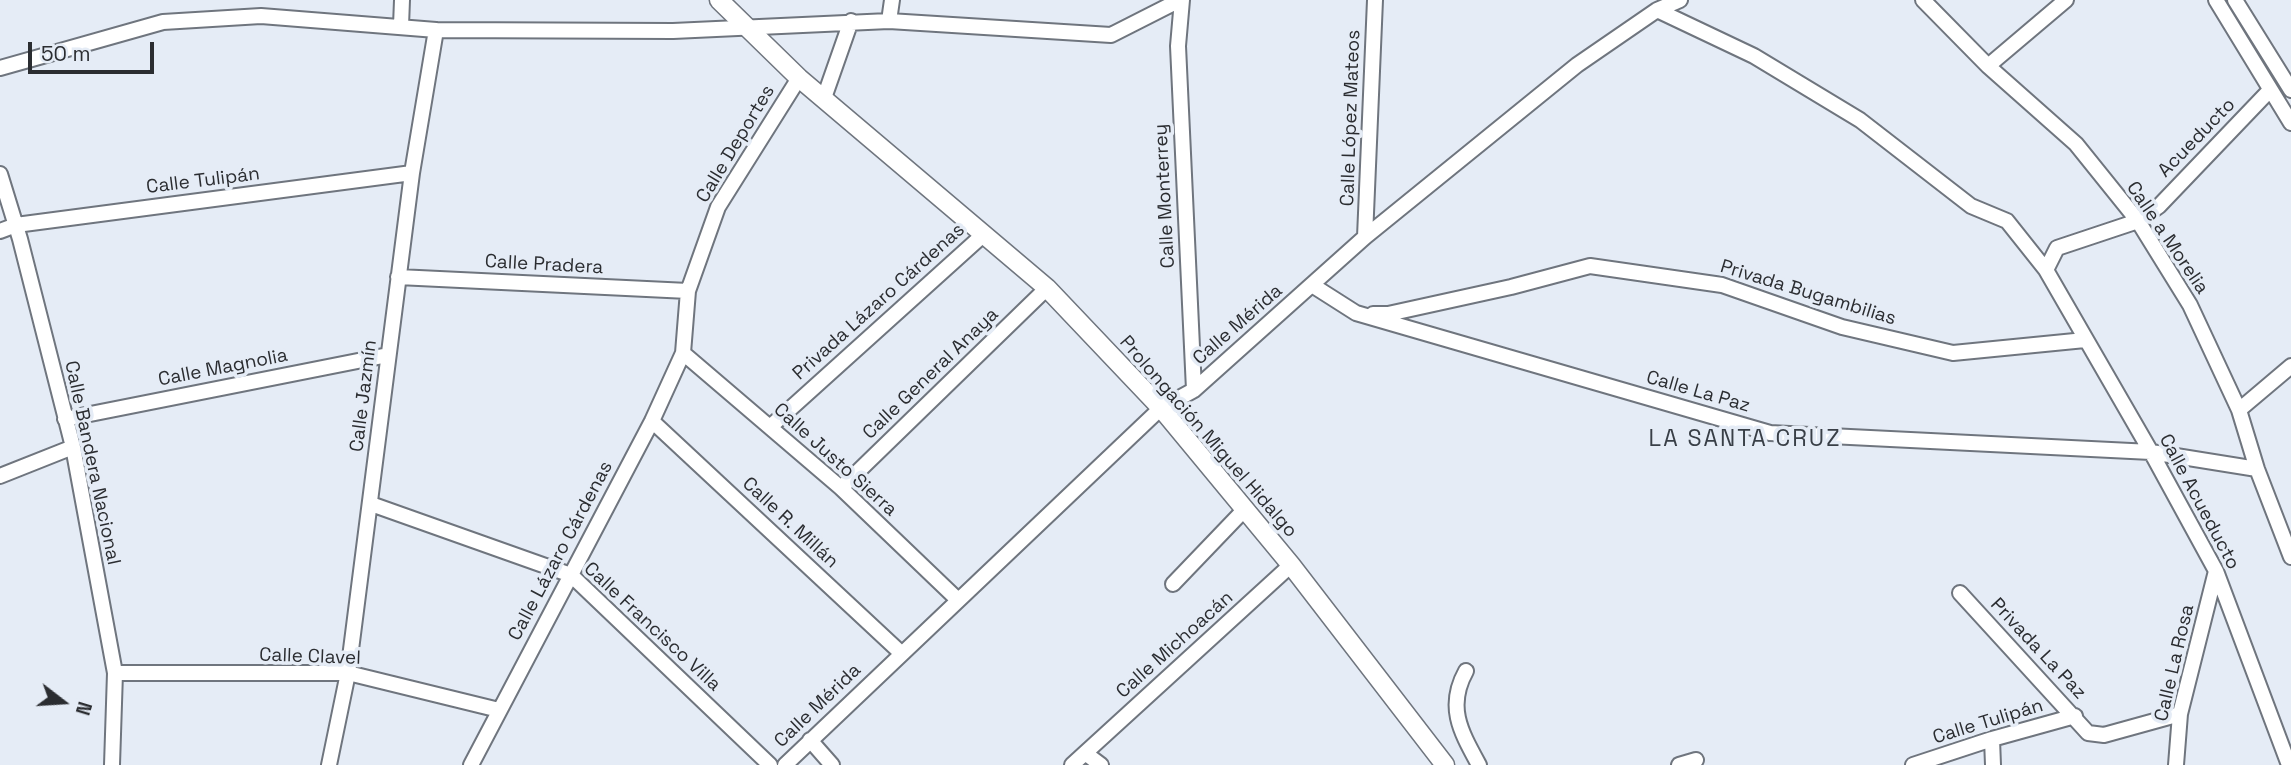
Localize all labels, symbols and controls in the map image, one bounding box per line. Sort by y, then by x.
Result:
scale bar [32,28,158,72]
street label: Calle López Mateos [1337,29,1365,207]
text: 50 m [41,40,91,67]
street label: Calle Deportes [692,81,780,207]
street label: Acueducto [2154,94,2240,182]
street label: Calle Monterrey [1150,123,1180,269]
street label: Calle Tulipán [145,163,261,199]
street label: Calle a Morelia [2121,177,2213,299]
street label: Privada Lázaro Cárdenas [788,219,970,385]
street label: Calle Pradera [484,251,604,279]
street label: Privada Bugambilias [1717,255,1899,331]
street label: Calle Mérida [1189,280,1287,370]
street label: Calle General Anaya [859,303,1003,445]
street label: Prolongación Miguel Hidalgo [1114,332,1302,542]
street label: Calle Jazmín [346,339,382,453]
street label: Calle Magnolia [156,344,290,392]
street label: Calle Bandera Nacional [59,359,125,567]
street label: Calle La Paz [1644,366,1752,418]
street label: Calle Justo Sierra [769,399,901,521]
district label: LA SANTA CRUZ [1650,426,1840,454]
street label: Calle Acueducto [2154,431,2244,573]
street label: Calle Lázaro Cárdenas [504,457,618,645]
street label: Calle R. Millán [737,473,843,573]
street label: Calle Francisco Villa [579,558,725,696]
street label: Calle Michoacán [1112,587,1238,703]
street label: Privada La Paz [1985,594,2091,704]
street label: Calle La Rosa [2150,602,2200,724]
street label: Calle Clavel [259,644,361,670]
street label: Calle Mérida [770,659,866,753]
north arrow [28,667,98,737]
street label: Calle Tulipán [1930,694,2046,750]
text: N [70,699,97,718]

